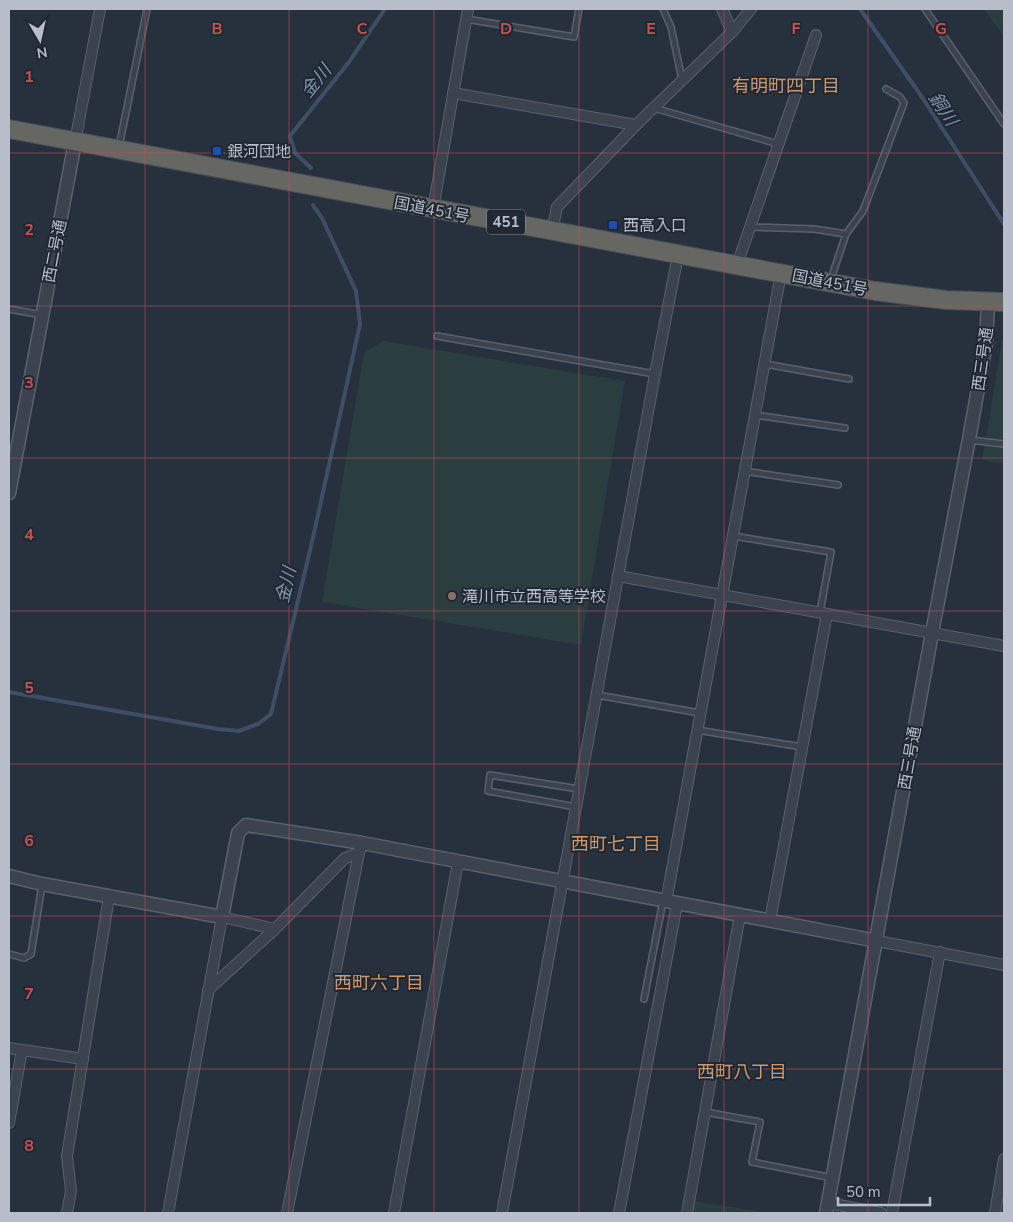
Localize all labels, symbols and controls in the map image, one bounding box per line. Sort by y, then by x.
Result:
north arrow [15,15,65,65]
text: B [211,18,223,40]
text: C [357,18,368,40]
text: D [500,18,512,40]
text: E [646,18,656,40]
text: F [792,18,801,40]
text: G [935,18,947,40]
text: N [35,42,49,63]
water label: 金川 [295,58,338,103]
text: 1 [24,66,34,88]
district label: 有明町四丁目 [732,74,840,98]
water label: 銅川 [923,87,964,132]
place label: 銀河団地 [227,141,291,163]
marker: 銀河団地 [211,145,223,157]
street label: 国道451号 [392,192,472,228]
road number: 451 [487,210,525,234]
place label: 西高入口 [623,215,687,237]
street label: 西二号通 [38,218,72,285]
text: 2 [24,219,34,241]
marker: 西高入口 [607,219,619,231]
street label: 国道451号 [790,265,870,301]
street label: 西三号通 [968,326,998,392]
text: 3 [24,372,34,394]
text: 4 [24,524,34,546]
water label: 金川 [270,563,302,605]
place label: 滝川市立西高等学校 [462,586,606,608]
marker: 滝川市立西高等学校 [446,590,458,602]
text: 5 [24,677,34,699]
street label: 西三号通 [894,725,926,792]
text: 6 [24,830,34,852]
district label: 西町七丁目 [571,832,661,856]
district label: 西町六丁目 [334,971,424,995]
text: 7 [24,983,34,1005]
district label: 西町八丁目 [697,1060,787,1084]
text: 8 [24,1135,34,1157]
scale bar [838,1174,930,1206]
text: 50 m [846,1182,881,1202]

